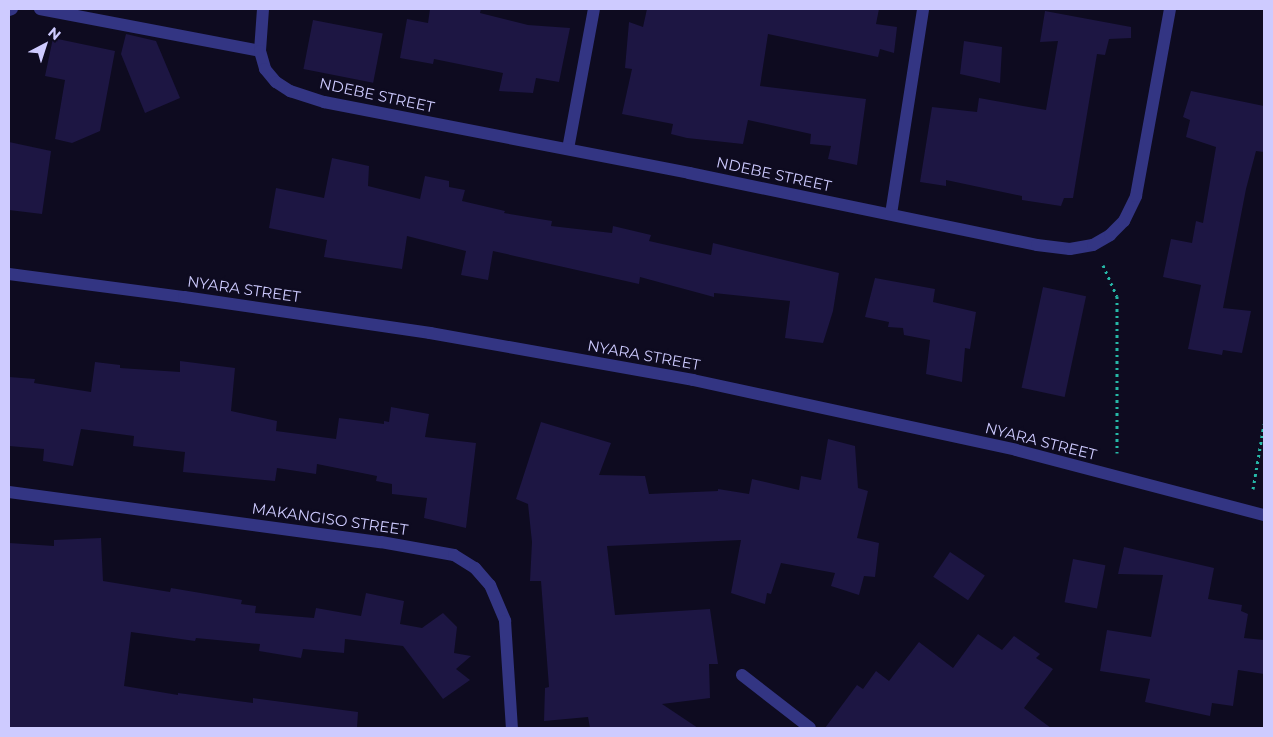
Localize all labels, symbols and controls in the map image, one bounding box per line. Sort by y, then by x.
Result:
north arrow [20,20,70,70]
text: N [45,23,65,44]
street label: NDEBE STREET [318,74,436,116]
street label: NDEBE STREET [715,153,833,195]
street label: NYARA STREET [186,272,302,306]
street label: NYARA STREET [586,336,702,374]
street label: NYARA STREET [983,418,1099,464]
street label: MAKANGISO STREET [251,499,409,539]

